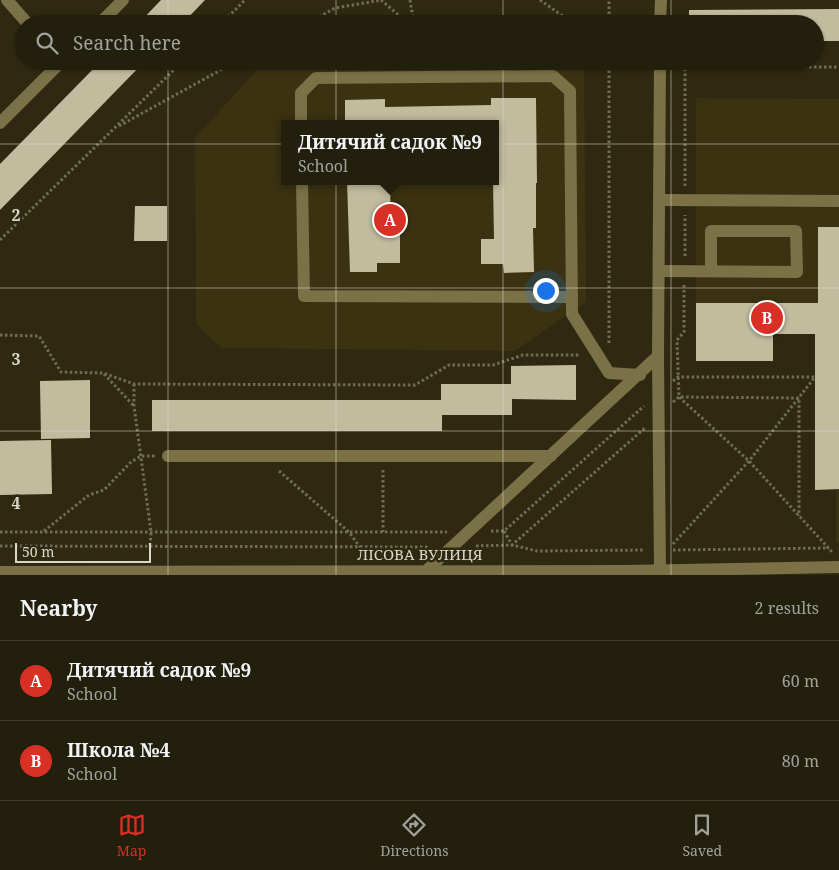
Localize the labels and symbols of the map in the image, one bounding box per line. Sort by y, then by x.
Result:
pin: A [374,201,406,239]
text: 2 [11,204,21,226]
your location [533,278,559,304]
pin: B [751,299,783,337]
text: 3 [11,348,21,370]
text: 4 [11,492,21,514]
scale bar [15,540,151,563]
street label: ЛІСОВА ВУЛИЦЯ [357,544,483,564]

